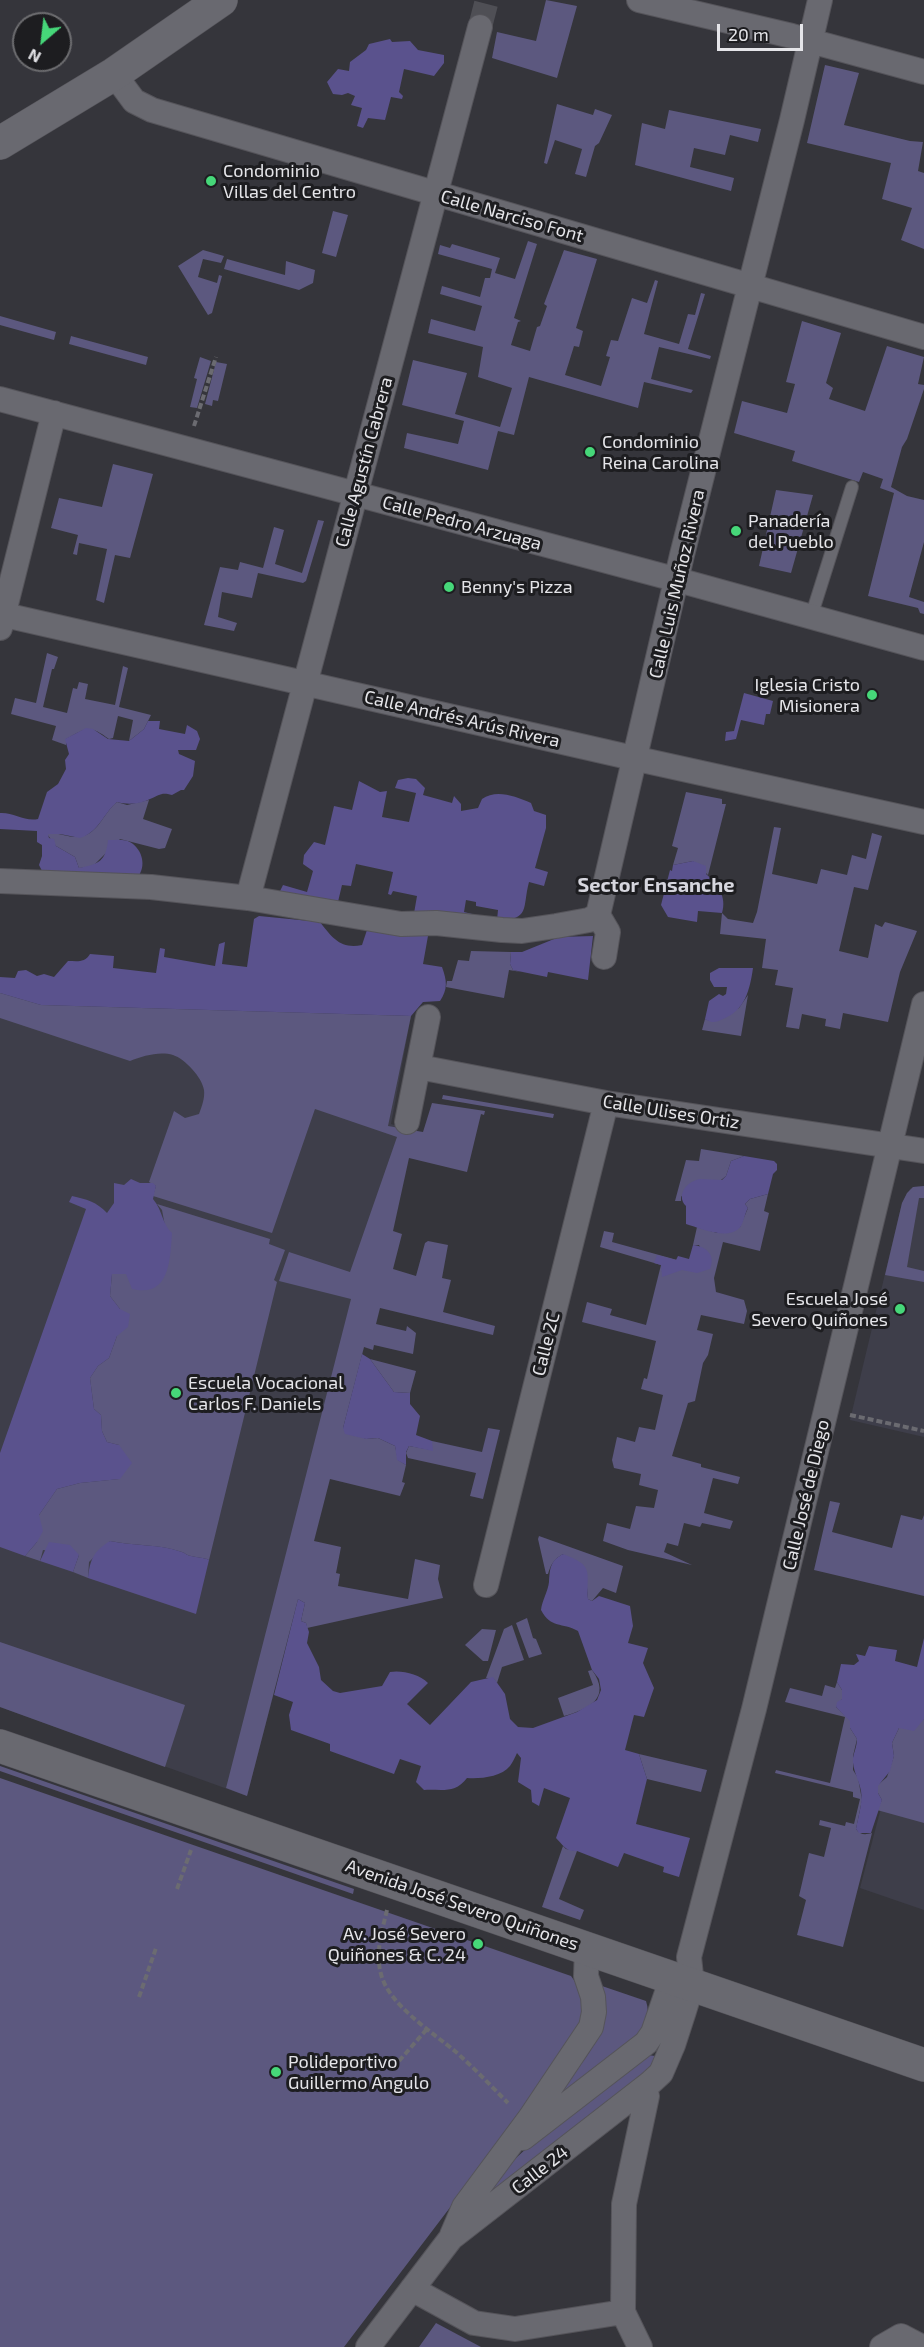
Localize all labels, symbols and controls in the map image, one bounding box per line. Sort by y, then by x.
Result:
north arrow [12,12,72,72]
scale bar [720,12,806,50]
text: 20 m [728,23,769,45]
text: N [25,45,44,68]
place label: Condominio Villas del Centro [223,160,356,202]
marker: Condominio Villas del Centro [204,174,218,188]
street label: Calle Narciso Font [438,185,586,247]
street label: Calle Agustín Cabrera [331,375,397,549]
place label: Condominio Reina Carolina [602,431,719,474]
marker: Condominio Reina Carolina [583,445,597,459]
street label: Calle Luis Muñoz Rivera [645,487,709,681]
street label: Calle Pedro Arzuaga [380,491,544,555]
place label: Panadería del Pueblo [748,510,834,552]
marker: Panadería del Pueblo [729,524,743,538]
place label: Benny's Pizza [461,576,573,598]
marker: Benny's Pizza [442,580,456,594]
place label: Iglesia Cristo Misionera [755,674,860,716]
street label: Calle Andrés Arús Rivera [362,686,562,752]
marker: Iglesia Cristo Misionera [865,688,879,702]
district label: Sector Ensanche [577,873,735,897]
street label: Calle Ulises Ortiz [601,1091,741,1133]
place label: Escuela José Severo Quiñones [751,1288,888,1330]
marker: Escuela José Severo Quiñones [893,1302,907,1316]
street label: Calle 2C [528,1310,564,1378]
place label: Escuela Vocacional Carlos F. Daniels [188,1372,344,1414]
marker: Escuela Vocacional Carlos F. Daniels [169,1386,183,1400]
street label: Calle José de Diego [778,1418,834,1572]
street label: Avenida José Severo Quiñones [343,1855,581,1955]
place label: Av. José Severo Quiñones & C. 24 [328,1923,466,1966]
marker: Av. José Severo Quiñones & C. 24 [471,1937,485,1951]
place label: Polideportivo Guillermo Angulo [288,2051,429,2094]
marker: Polideportivo Guillermo Angulo [269,2065,283,2079]
street label: Calle 24 [507,2141,573,2199]

